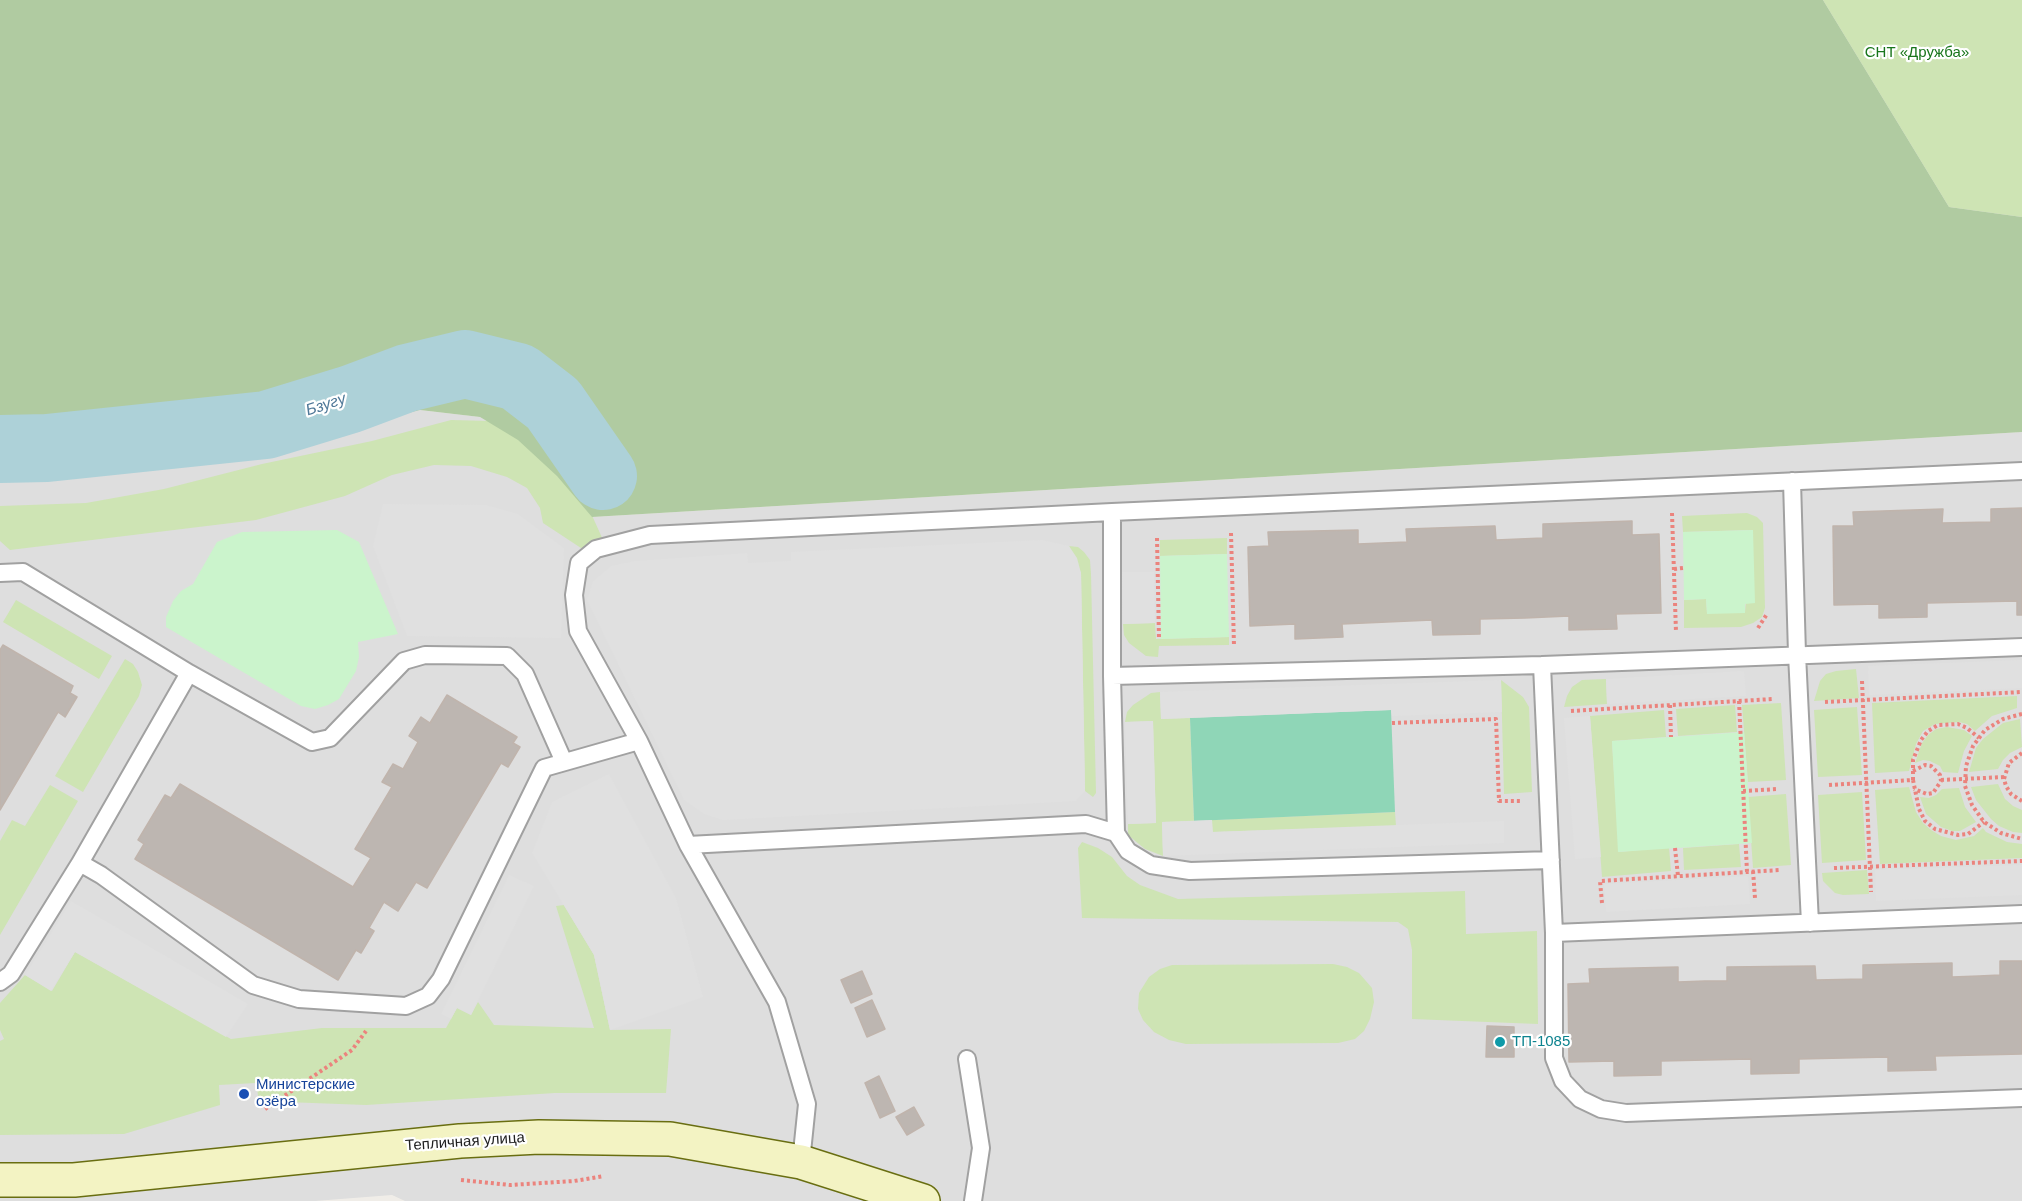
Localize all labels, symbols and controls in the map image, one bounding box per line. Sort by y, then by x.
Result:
park label: СНТ «Дружба» [1865,44,1969,62]
water label: Бзугу [303,390,349,420]
place label: ТП-1085 [1512,1033,1570,1051]
marker: ТП-1085 [1493,1035,1507,1049]
place label: Министерские озёра [256,1076,355,1111]
marker: Министерские озёра [237,1087,251,1101]
street label: Тепличная улица [405,1129,525,1155]

